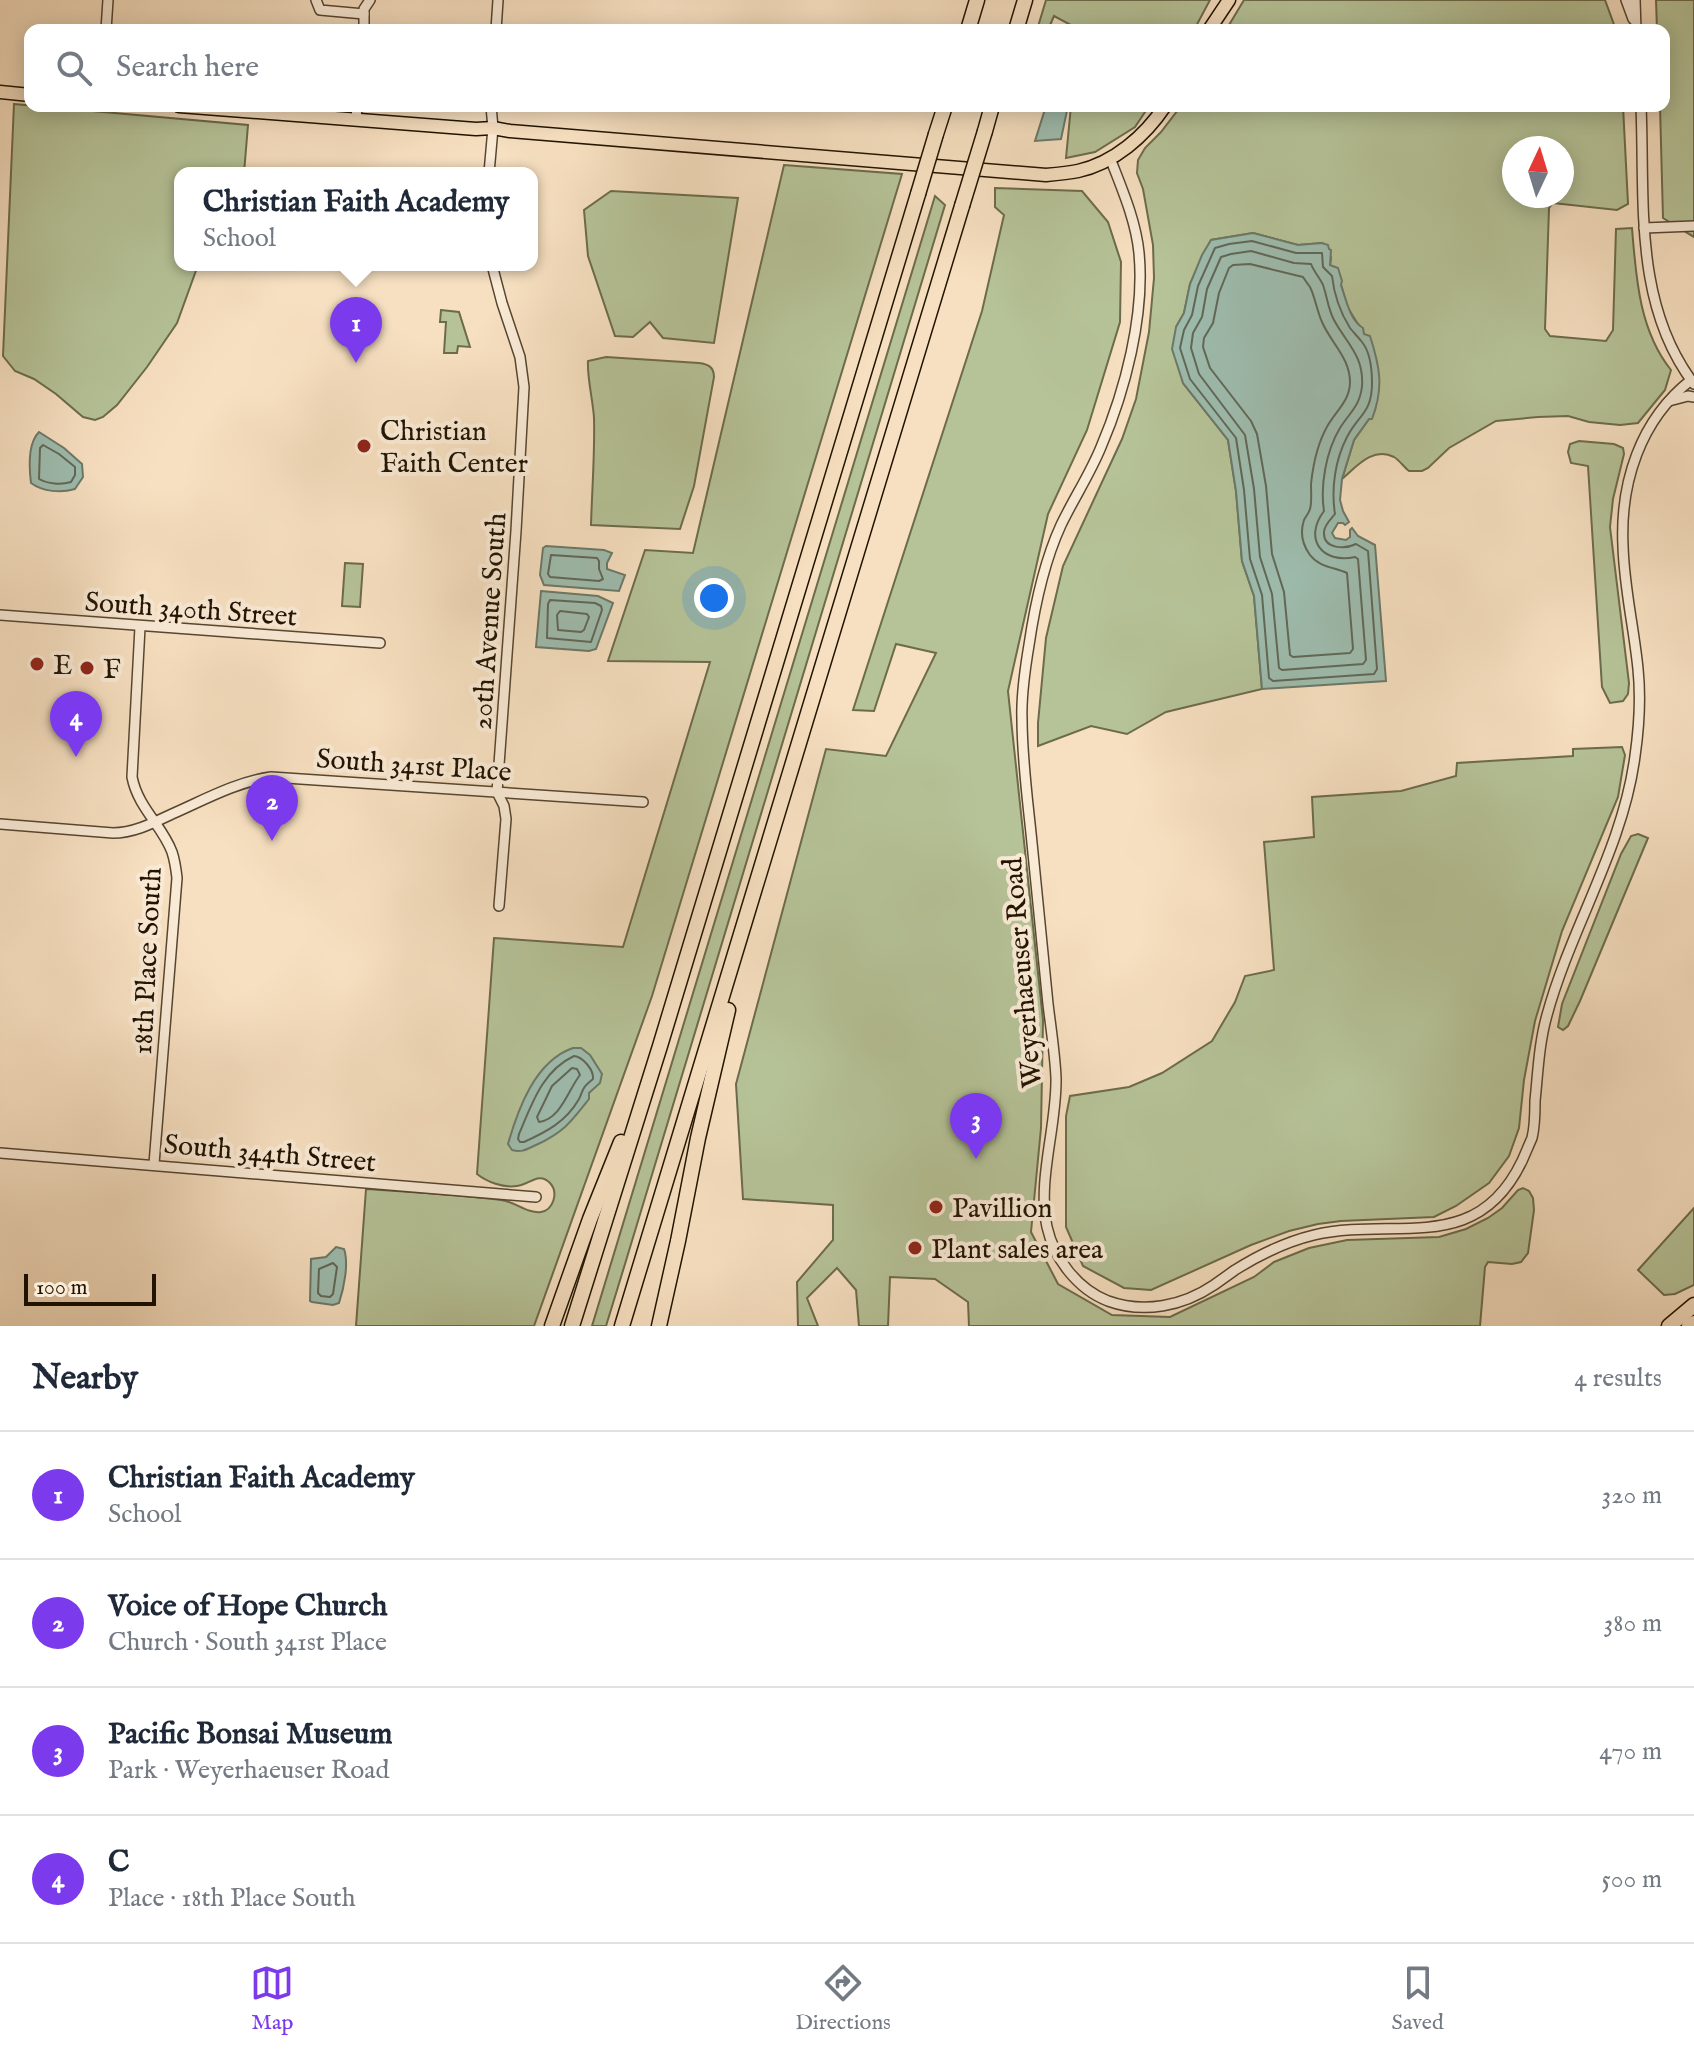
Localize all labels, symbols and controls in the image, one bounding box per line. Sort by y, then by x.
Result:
search box [24,24,1670,112]
icon: search [52,46,96,90]
text: Search here [116,49,259,87]
north arrow [1502,136,1574,208]
popup [174,167,538,271]
text: Christian Faith Academy [203,184,509,222]
text: School [203,222,276,255]
pin: 1 [330,297,382,363]
place label: Christian Faith Center [380,415,528,482]
marker: Christian Faith Center [355,437,373,455]
street label: 20th Avenue South [465,511,516,731]
your location [694,578,734,618]
street label: South 340th Street [84,586,298,635]
place label: E [53,649,72,684]
place label: F [103,653,121,688]
marker: E [28,655,46,673]
marker: F [78,659,96,677]
pin: 4 [50,691,102,757]
street label: South 341st Place [315,742,513,791]
pin: 2 [246,775,298,841]
street label: Weyerhaeuser Road [996,856,1051,1090]
street label: 18th Place South [126,867,171,1056]
pin: 3 [950,1093,1002,1159]
street label: South 344th Street [162,1128,378,1181]
place label: Pavillion [952,1192,1052,1227]
marker: Pavillion [927,1198,945,1216]
place label: Plant sales area [931,1233,1104,1268]
marker: Plant sales area [906,1239,924,1257]
scale bar [24,1270,156,1306]
text: 100 m [36,1274,88,1302]
text: Nearby [32,1357,138,1400]
text: 4 results [1574,1362,1662,1395]
text: Christian Faith Academy [108,1460,415,1498]
text: 1 [53,1479,63,1512]
text: 320 m [1602,1479,1662,1512]
text: School [108,1498,181,1531]
text: Voice of Hope Church [108,1588,387,1626]
text: 2 [52,1607,64,1640]
text: 380 m [1604,1607,1662,1640]
text: Church · South 341st Place [108,1626,387,1659]
text: Pacific Bonsai Museum [108,1716,392,1754]
text: 3 [53,1735,63,1768]
text: 470 m [1599,1735,1662,1768]
text: Park · Weyerhaeuser Road [108,1754,389,1787]
text: C [108,1844,129,1882]
text: 4 [52,1863,64,1896]
text: 500 m [1601,1863,1662,1896]
text: Place · 18th Place South [108,1882,356,1915]
tab: Map [250,1961,294,2037]
tab: Directions [795,1961,891,2037]
tab: Saved [1392,1961,1444,2037]

